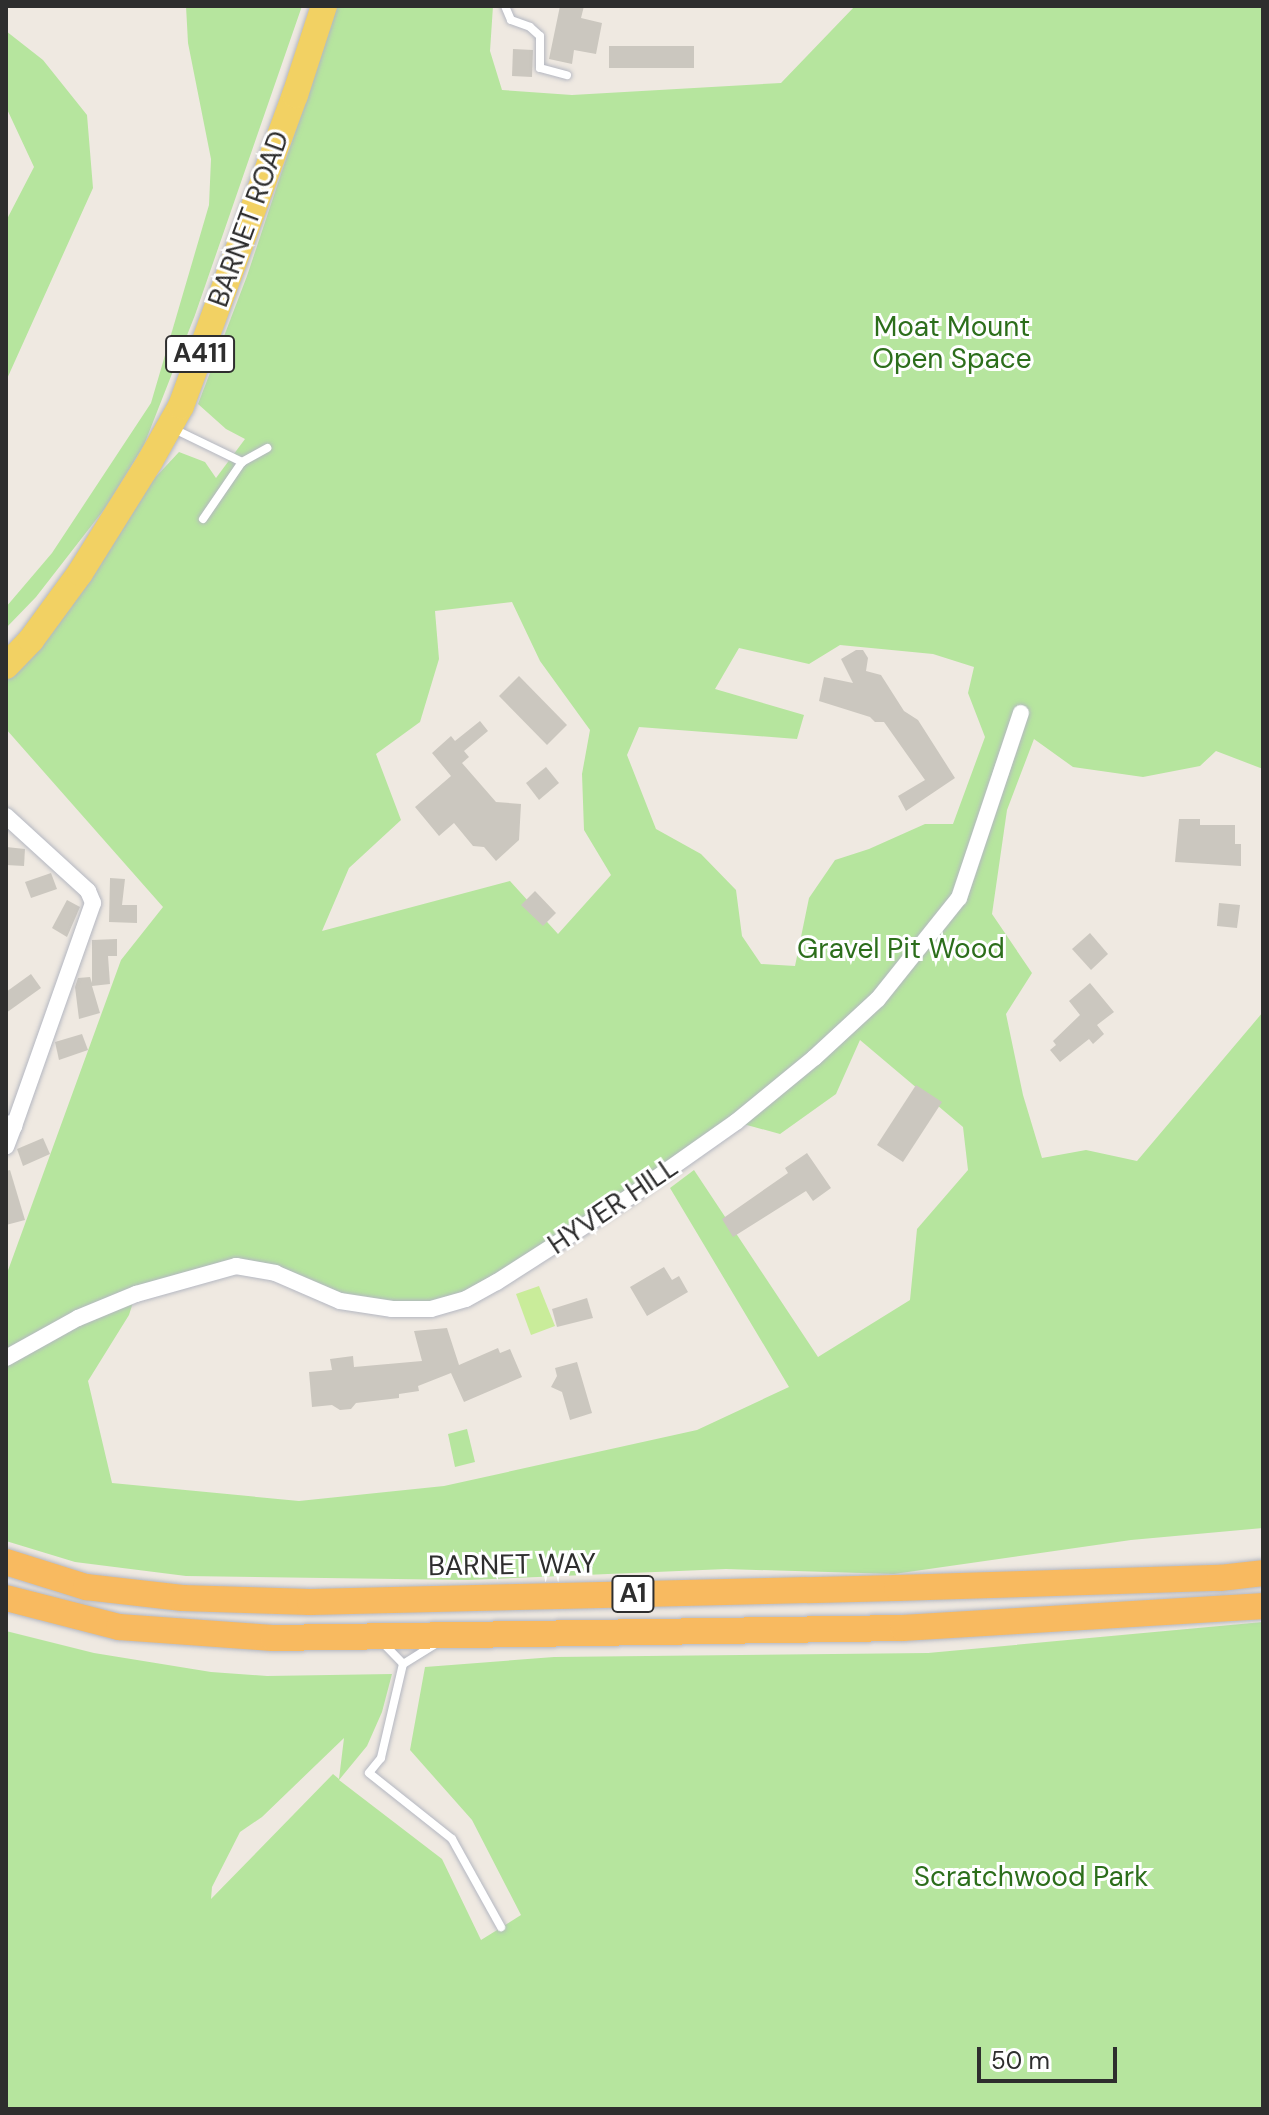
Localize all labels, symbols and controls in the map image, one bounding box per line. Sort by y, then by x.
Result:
street label: BARNET ROAD [202,126,296,312]
park label: Moat Mount Open Space [872,310,1032,376]
road number: A411 [164,332,236,376]
park label: Gravel Pit Wood [797,932,1005,966]
street label: HYVER HILL [542,1150,684,1262]
street label: BARNET WAY [428,1547,596,1583]
road number: A1 [611,1572,655,1616]
park label: Scratchwood Park [914,1860,1148,1894]
scale bar [981,2031,1121,2081]
text: 50 m [991,2045,1050,2076]

